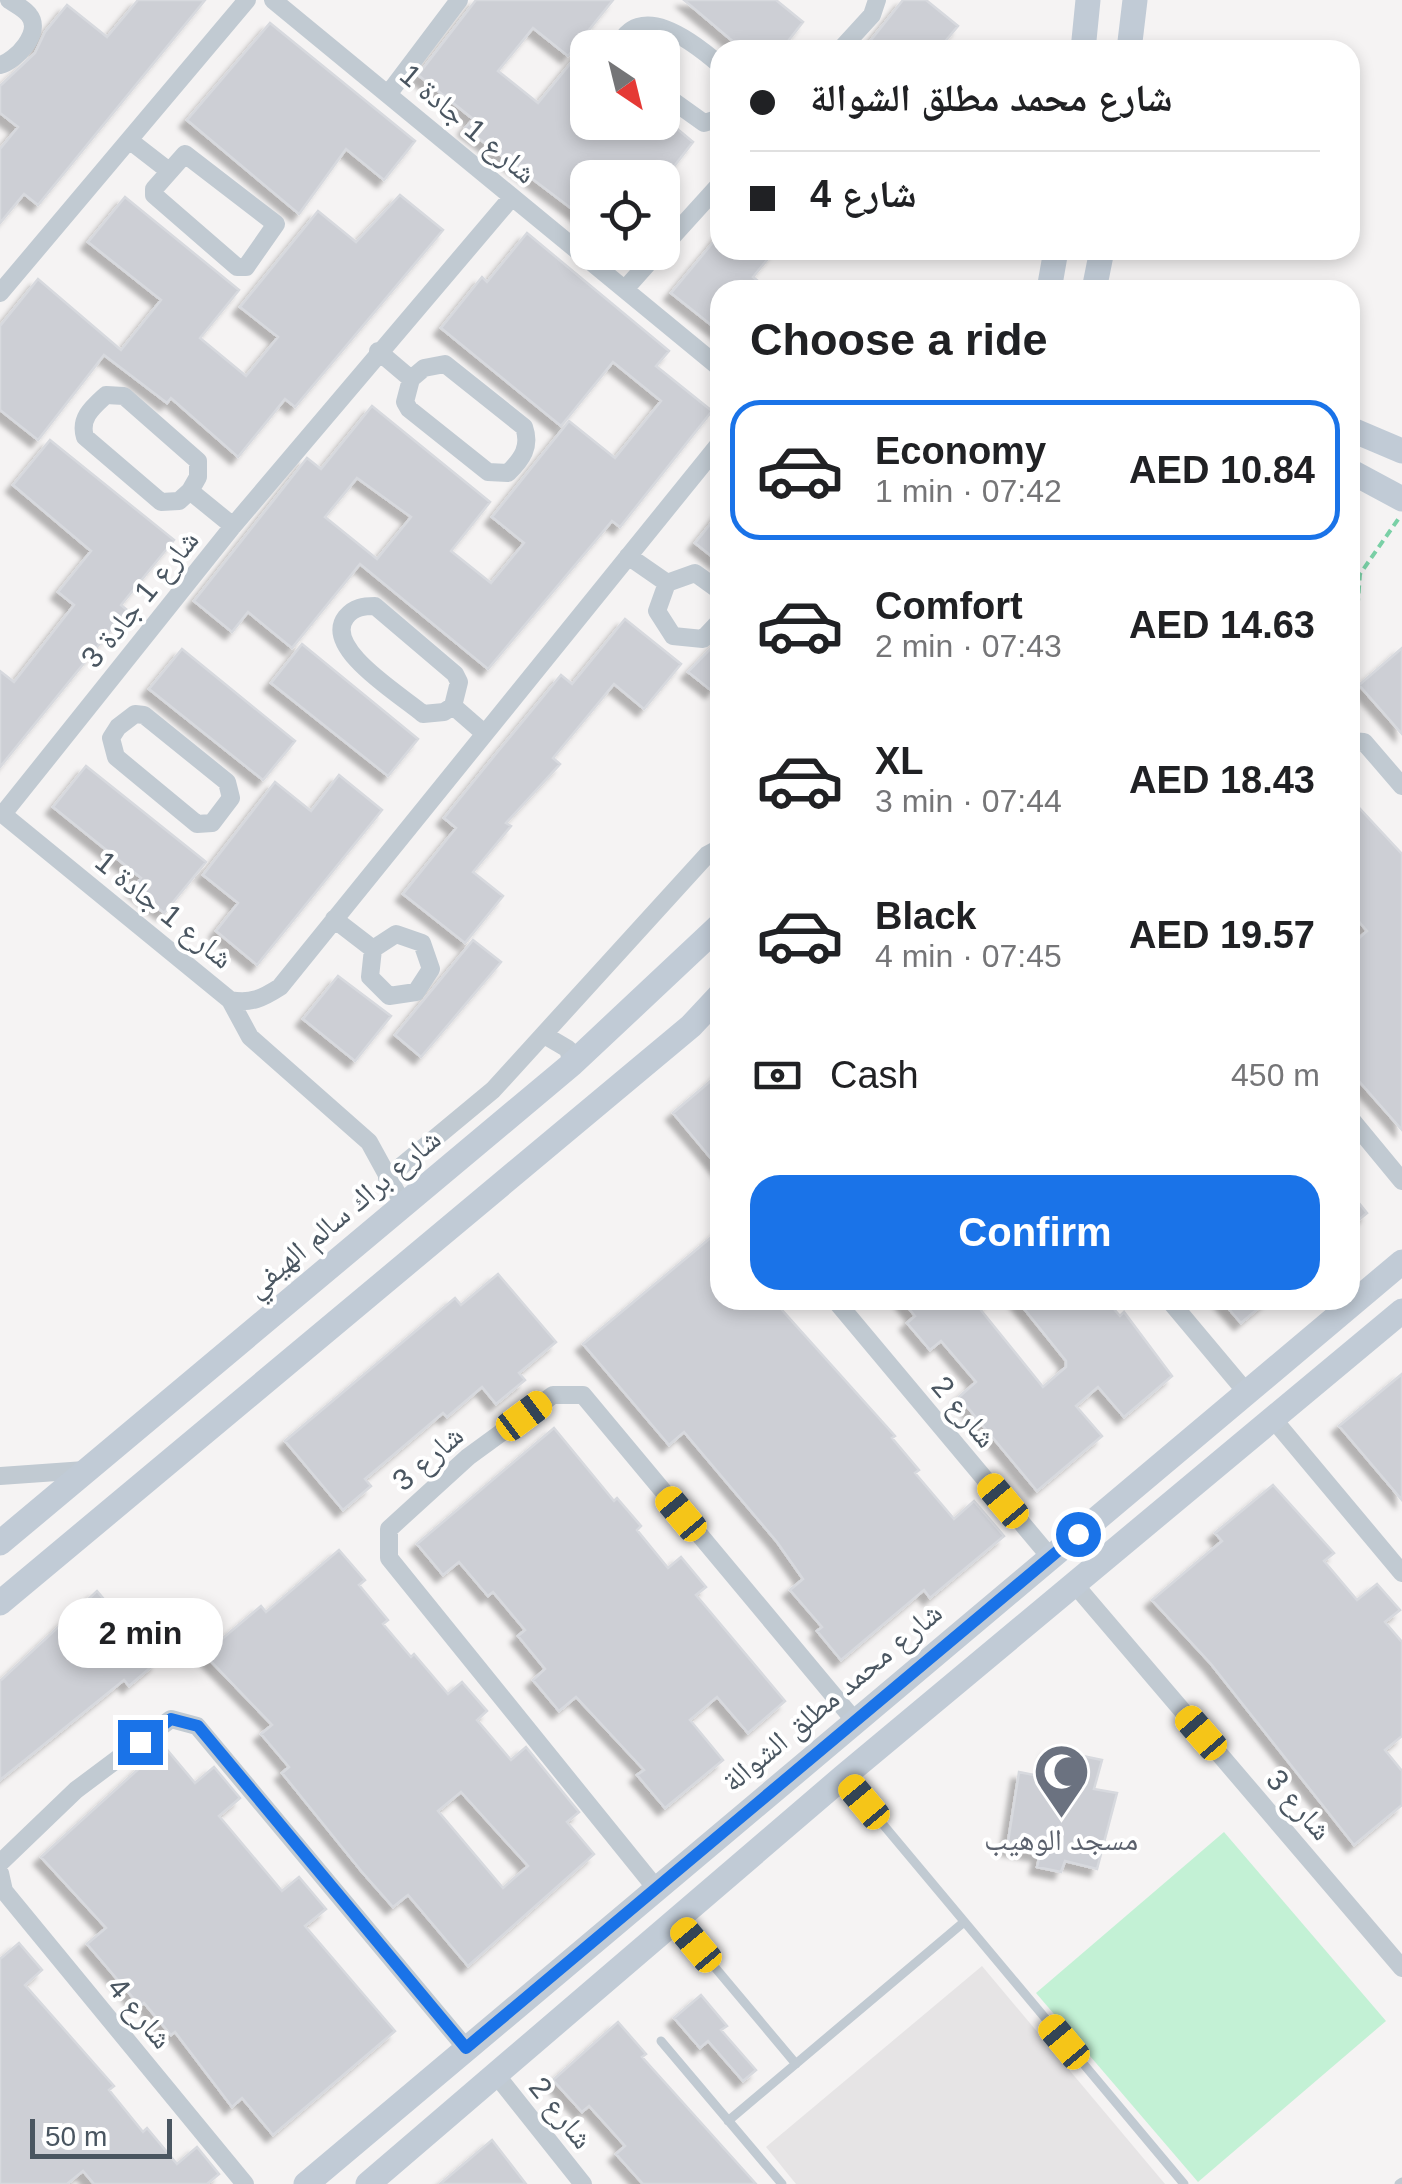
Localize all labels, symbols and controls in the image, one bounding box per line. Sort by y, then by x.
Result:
north arrow [570,30,680,140]
map controls [570,30,680,270]
street label: شارع 1 جادة 1 [392,57,543,192]
text: شارع محمد مطلق الشوالة [810,77,1173,119]
button: locate [570,160,680,270]
text: شارع 4 [810,173,917,215]
text: Choose a ride [750,314,1048,365]
icon: car [755,425,845,515]
text: Economy [875,430,1046,472]
text: AED 10.84 [1129,449,1315,491]
text: 1 min · 07:42 [875,473,1062,509]
street label: شارع 1 جادة 3 [74,524,207,676]
icon: car [755,580,845,670]
text: Comfort [875,585,1023,627]
text: AED 14.63 [1129,604,1315,646]
text: 2 min · 07:43 [875,628,1062,664]
icon: car [755,735,845,825]
text: XL [875,740,924,782]
text: AED 18.43 [1129,759,1315,801]
text: 3 min · 07:44 [875,783,1062,819]
street label: شارع 1 جادة 1 [87,844,239,977]
icon: car [755,890,845,980]
text: Black [875,895,976,937]
text: AED 19.57 [1129,914,1315,956]
text: 4 min · 07:45 [875,938,1062,974]
icon: cash [750,1048,805,1103]
text: Cash [830,1054,919,1096]
text: 450 m [1231,1057,1320,1093]
street label: شارع براك سالم الهيفي [239,1122,452,1309]
button: Confirm [750,1175,1320,1290]
street label: شارع 2 [923,1370,1003,1456]
car [491,1386,557,1446]
street label: شارع 3 [386,1418,471,1499]
car [972,1468,1034,1534]
car [650,1481,712,1547]
route start [1056,1512,1101,1557]
street label: شارع محمد مطلق الشوالة [715,1595,950,1800]
callout: 2 min [58,1597,222,1667]
text: 2 min [99,1615,182,1651]
car [1170,1701,1232,1765]
route end [118,1720,163,1765]
mosque icon: مسجد الوهيب [1031,1742,1091,1821]
street label: شارع 3 [1258,1763,1339,1848]
car [833,1769,895,1835]
place label: مسجد الوهيب [984,1823,1138,1857]
car [665,1912,727,1978]
street label: شارع 4 [99,1971,179,2057]
car [1033,2009,1095,2075]
street label: شارع 2 [520,2070,600,2157]
scale bar [30,2114,172,2158]
text: 50 m [45,2121,107,2152]

